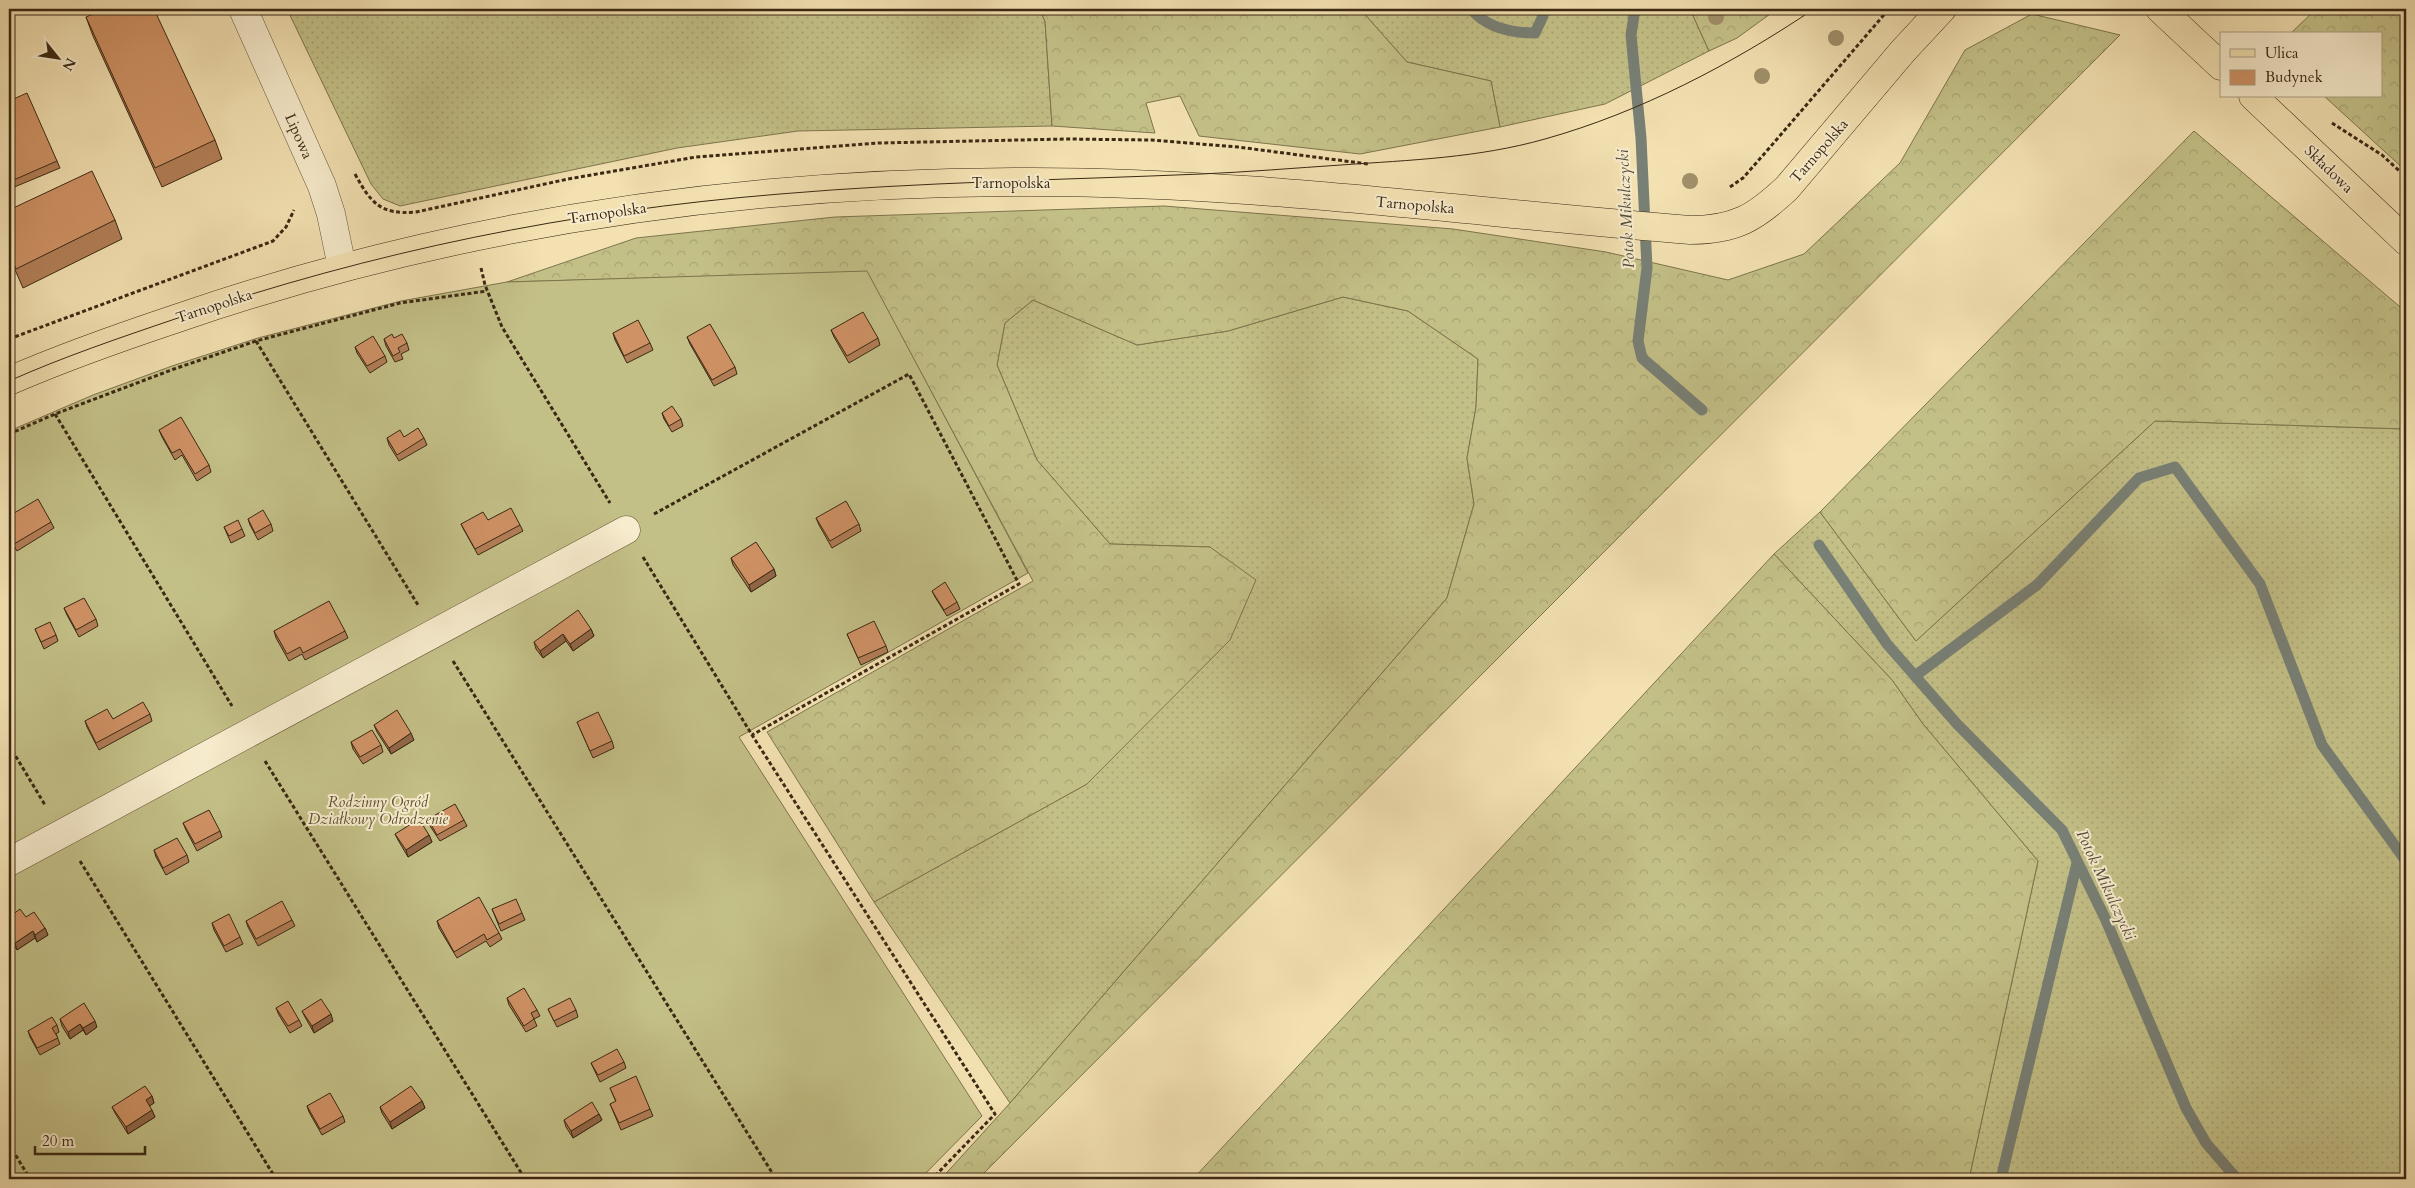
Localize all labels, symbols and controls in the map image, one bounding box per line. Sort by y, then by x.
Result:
north arrow [32,32,82,82]
legend [2220,32,2382,98]
text: Ulica [2265,43,2299,63]
text: N [58,54,80,74]
text: Budynek [2265,67,2323,87]
street label: Lipowa [280,110,318,162]
street label: Tarnopolska [1786,114,1853,187]
street label: Składowa [2300,141,2358,198]
water label: Potok Mikulczycki [1612,148,1640,269]
street label: Tarnopolska [971,173,1051,193]
street label: Tarnopolska [1375,192,1456,218]
street label: Tarnopolska [566,198,648,228]
street label: Tarnopolska [173,284,255,328]
park label: Rodzinny Ogród Działkowy Odrodzenie [308,792,448,829]
water label: Potok Mikulczycki [2071,826,2141,944]
scale bar [35,1123,145,1155]
text: 20 m [42,1131,74,1151]

